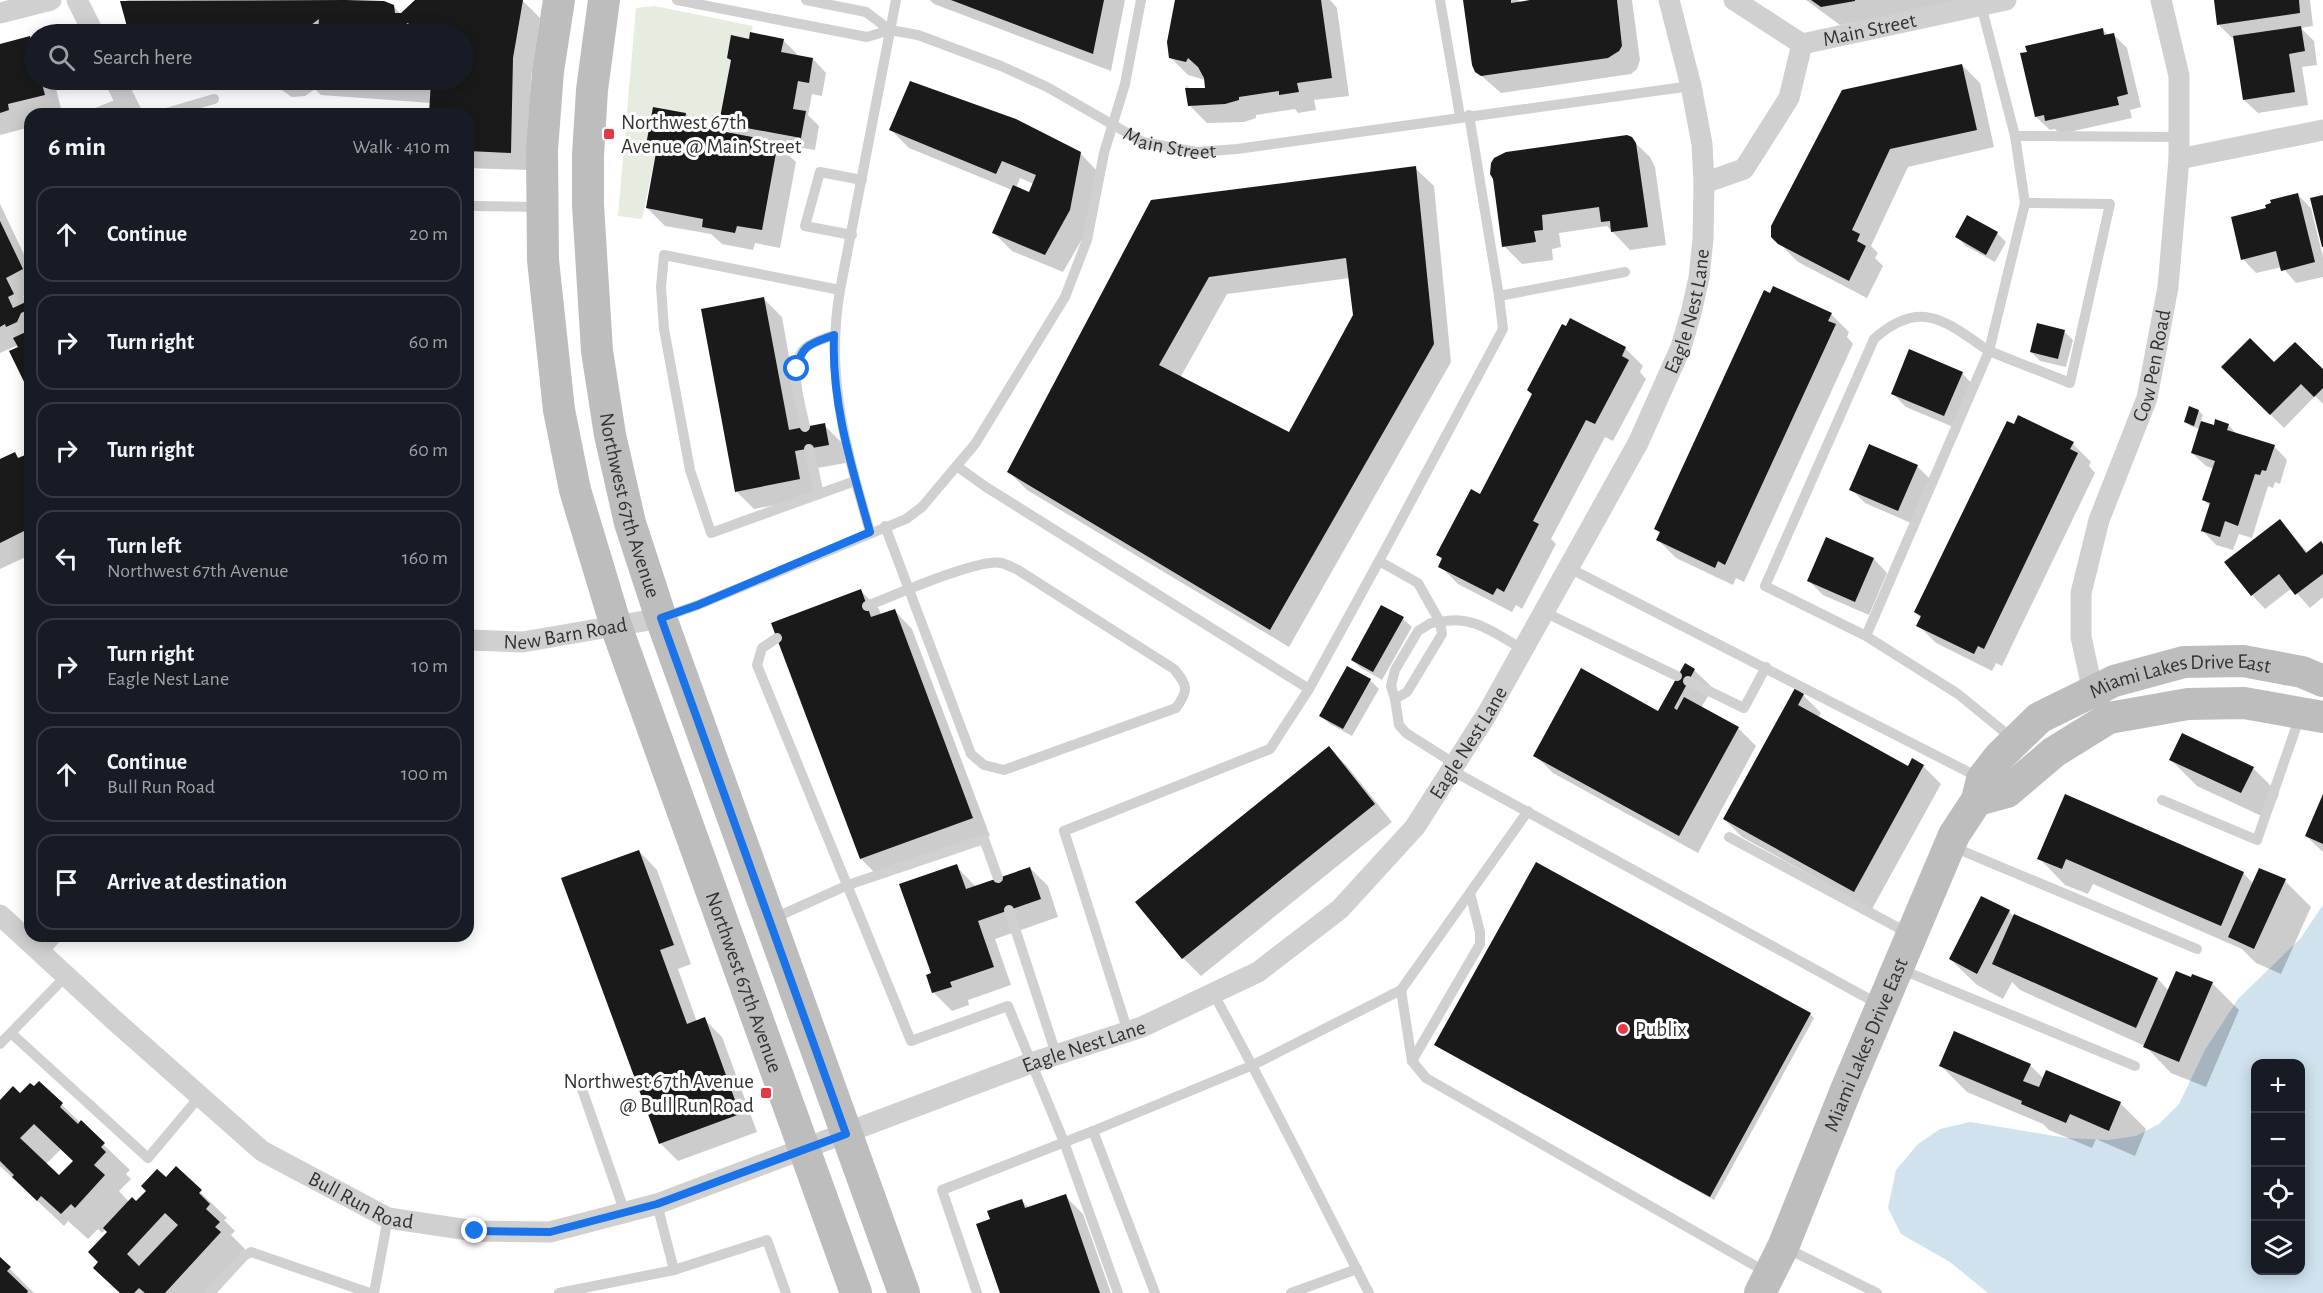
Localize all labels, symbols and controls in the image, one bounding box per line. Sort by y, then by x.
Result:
street label: Main Street [1821,9,1918,50]
search box [24,24,474,90]
icon: search [45,41,78,74]
text: Search here [93,46,192,68]
place label: Northwest 67th Avenue @ Main Street [621,112,802,157]
street label: Main Street [1120,122,1217,163]
marker: Northwest 67th Avenue @ Main Street [602,127,616,141]
text: 6 min [48,134,106,160]
text: Walk · 410 m [352,137,450,157]
icon: ahead [50,218,83,251]
text: Continue [107,223,187,245]
text: 20 m [409,224,448,244]
street label: Eagle Nest Lane [1660,248,1712,377]
street label: Cow Pen Road [2128,308,2174,424]
icon: right [50,326,83,359]
text: Turn right [107,331,194,353]
text: 60 m [409,332,448,352]
route start [783,355,809,381]
street label: Northwest 67th Avenue [596,411,664,600]
icon: right [50,434,83,467]
text: Turn right [107,439,194,461]
text: 60 m [409,440,448,460]
text: Turn left [107,535,181,557]
icon: left [50,542,83,575]
text: 160 m [402,548,448,568]
text: Northwest 67th Avenue [107,561,288,581]
street label: New Barn Road [503,614,629,653]
text: Turn right [107,643,194,665]
icon: right [50,650,83,683]
street label: Miami Lakes Drive East [2086,650,2273,702]
text: 10 m [411,656,448,676]
text: Eagle Nest Lane [107,669,229,689]
street label: Eagle Nest Lane [1425,683,1511,803]
text: Continue [107,751,187,773]
icon: ahead [50,758,83,791]
text: 100 m [401,764,448,784]
text: Bull Run Road [107,777,215,797]
icon: arrive [50,866,83,899]
text: Arrive at destination [107,871,287,893]
street label: Northwest 67th Avenue [702,889,786,1075]
street label: Miami Lakes Drive East [1820,954,1911,1134]
street label: Eagle Nest Lane [1019,1016,1148,1076]
place label: Publix [1635,1019,1687,1040]
marker: Publix [1616,1022,1630,1036]
map controls [2251,1059,2305,1275]
button: + [2251,1059,2305,1113]
place label: Northwest 67th Avenue @ Bull Run Road [564,1071,754,1116]
marker: Northwest 67th Avenue @ Bull Run Road [759,1086,773,1100]
button: − [2251,1113,2305,1167]
street label: Bull Run Road [305,1167,415,1232]
button: locate [2251,1167,2305,1221]
route end [461,1217,487,1243]
button: layers [2251,1221,2305,1275]

